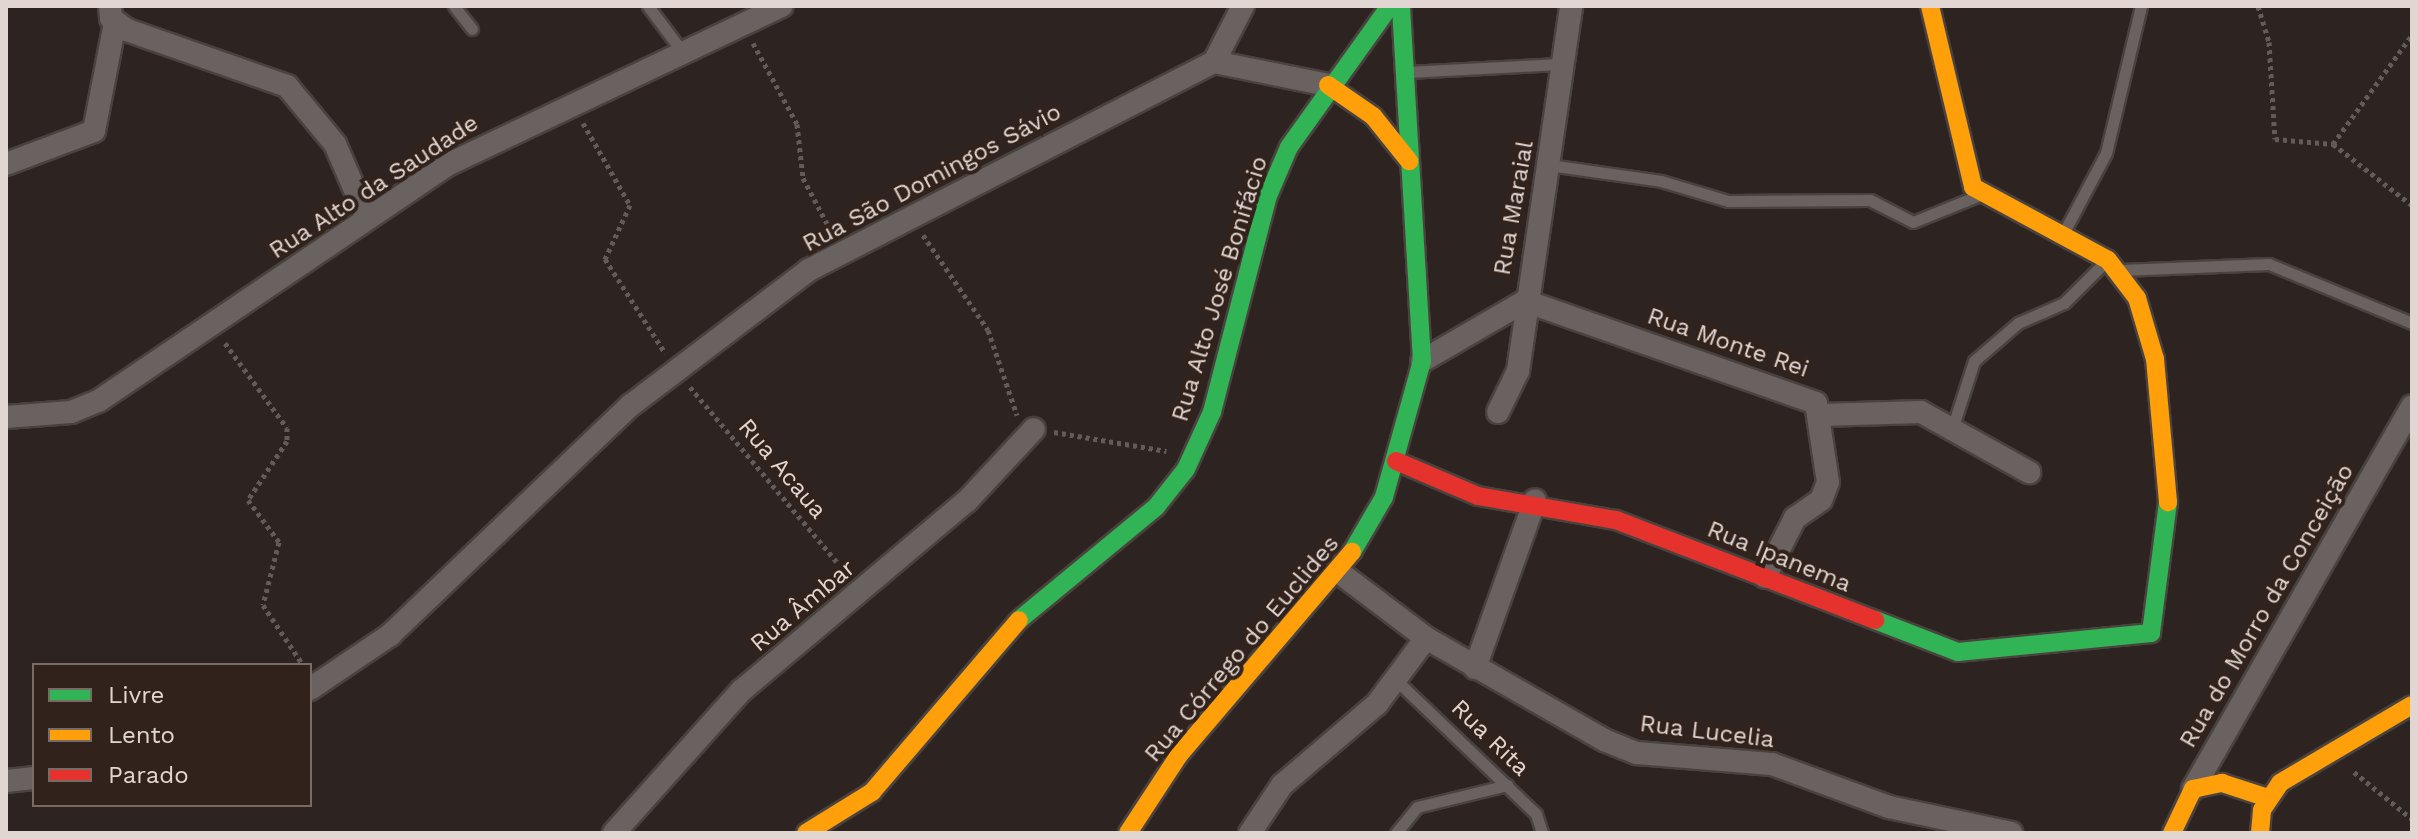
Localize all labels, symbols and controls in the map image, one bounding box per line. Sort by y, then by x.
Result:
street label: Rua São Domingos Sávio [798,97,1066,259]
street label: Rua Alto da Saudade [263,108,485,266]
street label: Rua Maraial [1488,138,1540,278]
street label: Rua Alto José Bonifácio [1166,152,1274,426]
street label: Rua Monte Rei [1643,302,1813,384]
street label: Rua Acaua [731,413,833,525]
street label: Rua do Morro da Conceição [2174,458,2360,754]
street label: Rua Ipanema [1703,515,1855,599]
street label: Rua Córrego do Euclides [1139,530,1345,768]
street label: Rua Âmbar [744,553,862,659]
legend [32,663,312,807]
text: Livre [108,681,164,709]
street label: Rua Rita [1445,694,1535,782]
street label: Rua Lucelia [1638,709,1776,755]
text: Lento [108,721,175,749]
text: Parado [108,761,189,789]

